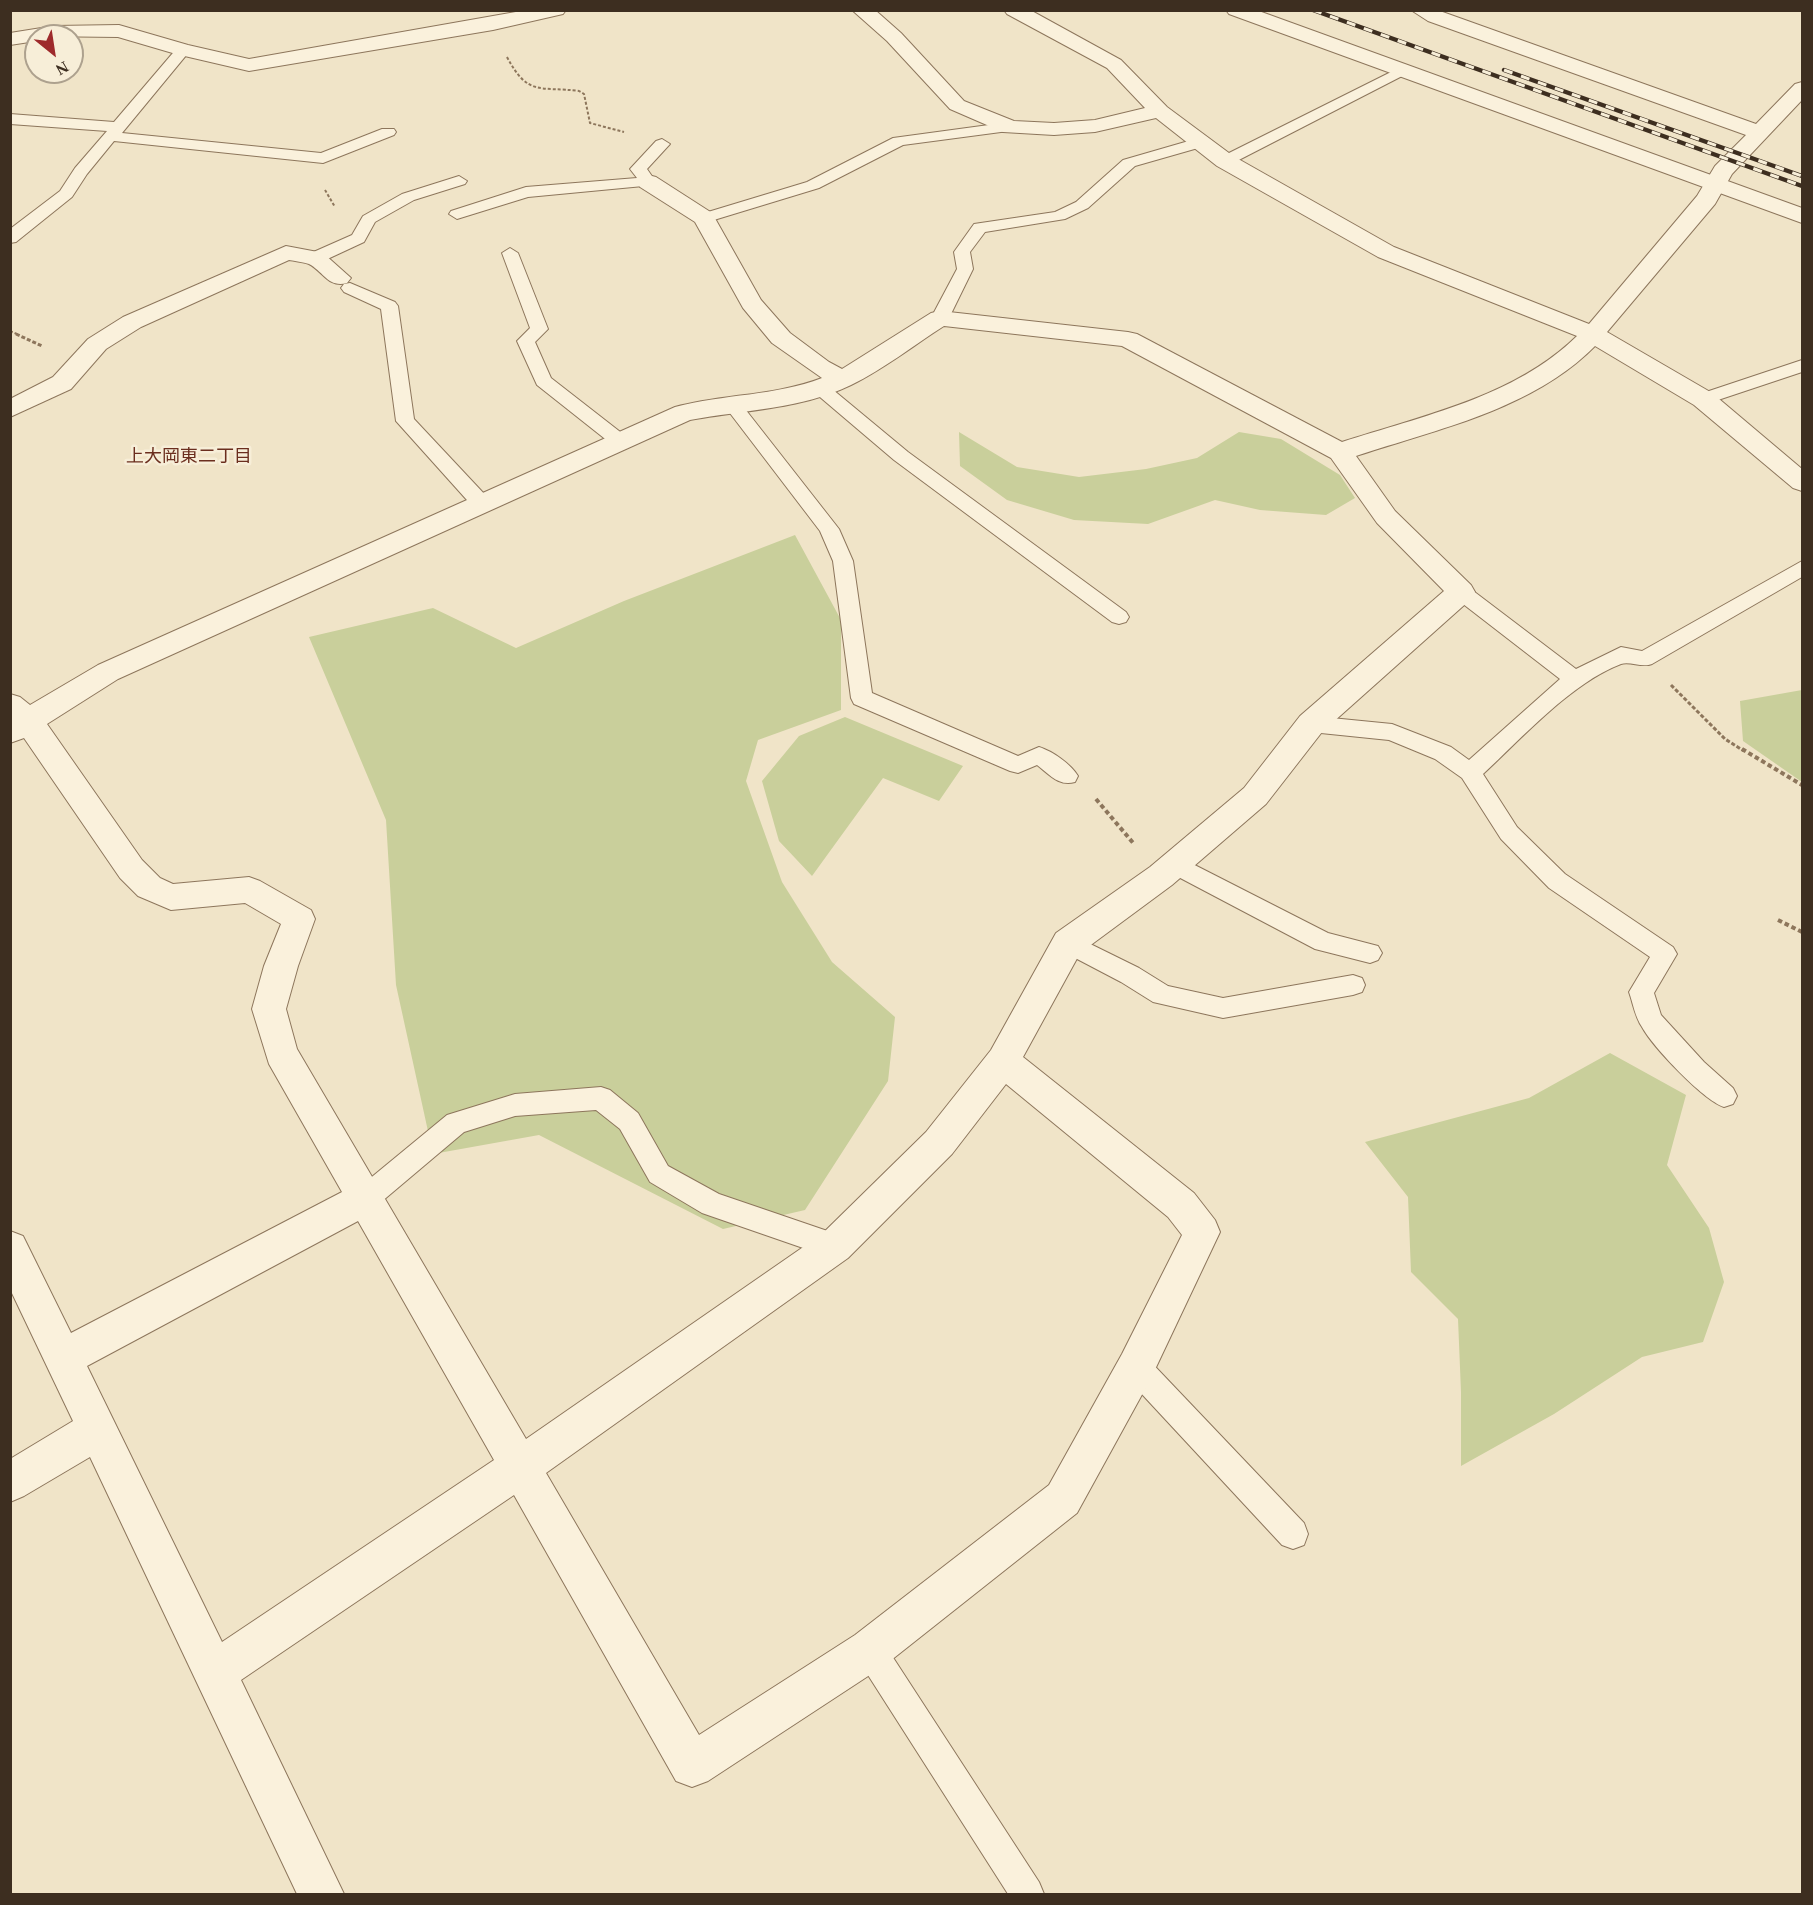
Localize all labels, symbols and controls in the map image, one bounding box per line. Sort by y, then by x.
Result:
north arrow [24,24,84,84]
text: N [53,58,72,79]
district label: 上大岡東二丁目 [126,446,252,468]

